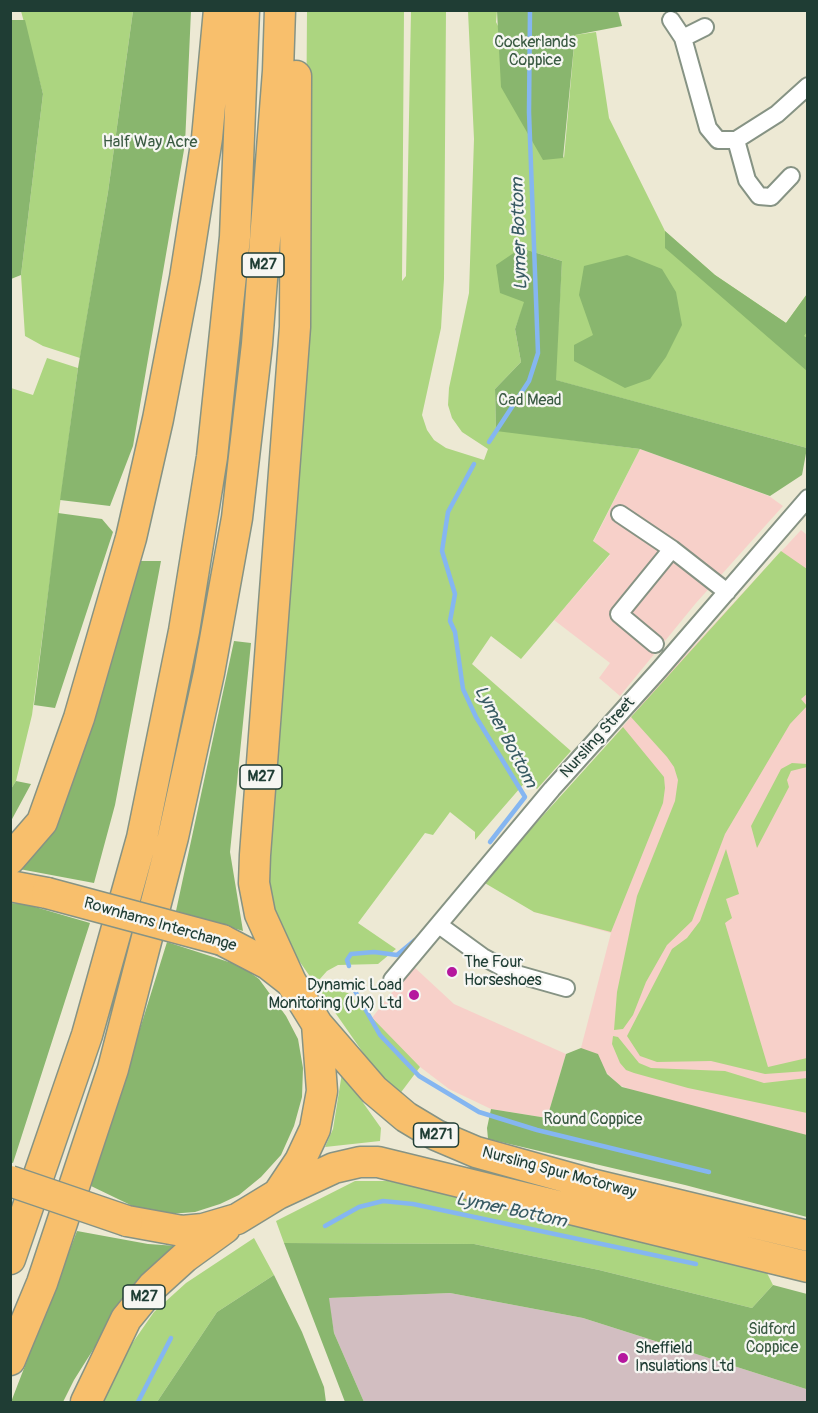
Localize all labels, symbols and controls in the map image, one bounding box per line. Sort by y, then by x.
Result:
park label: Cockerlands Coppice [494,33,576,71]
park label: Half Way Acre [103,133,197,153]
water label: Lymer Bottom [507,177,533,291]
road number: M27 [242,253,284,277]
park label: Cad Mead [498,391,562,411]
water label: Lymer Bottom [469,682,541,792]
street label: Nursling Street [557,694,639,782]
road number: M27 [240,765,282,789]
street label: Rownhams Interchange [81,894,239,956]
place label: The Four Horseshoes [464,953,542,991]
marker: The Four Horseshoes [445,965,459,979]
place label: Dynamic Load Monitoring (UK) Ltd [268,976,402,1014]
marker: Dynamic Load Monitoring (UK) Ltd [407,988,421,1002]
park label: Round Coppice [544,1110,642,1130]
road number: M271 [414,1123,458,1147]
street label: Nursling Spur Motorway [480,1143,638,1203]
water label: Lymer Bottom [454,1189,568,1233]
road number: M27 [123,1285,165,1309]
park label: Sidford Coppice [746,1320,798,1358]
place label: Sheffield Insulations Ltd [635,1339,734,1377]
marker: Sheffield Insulations Ltd [616,1351,630,1365]

